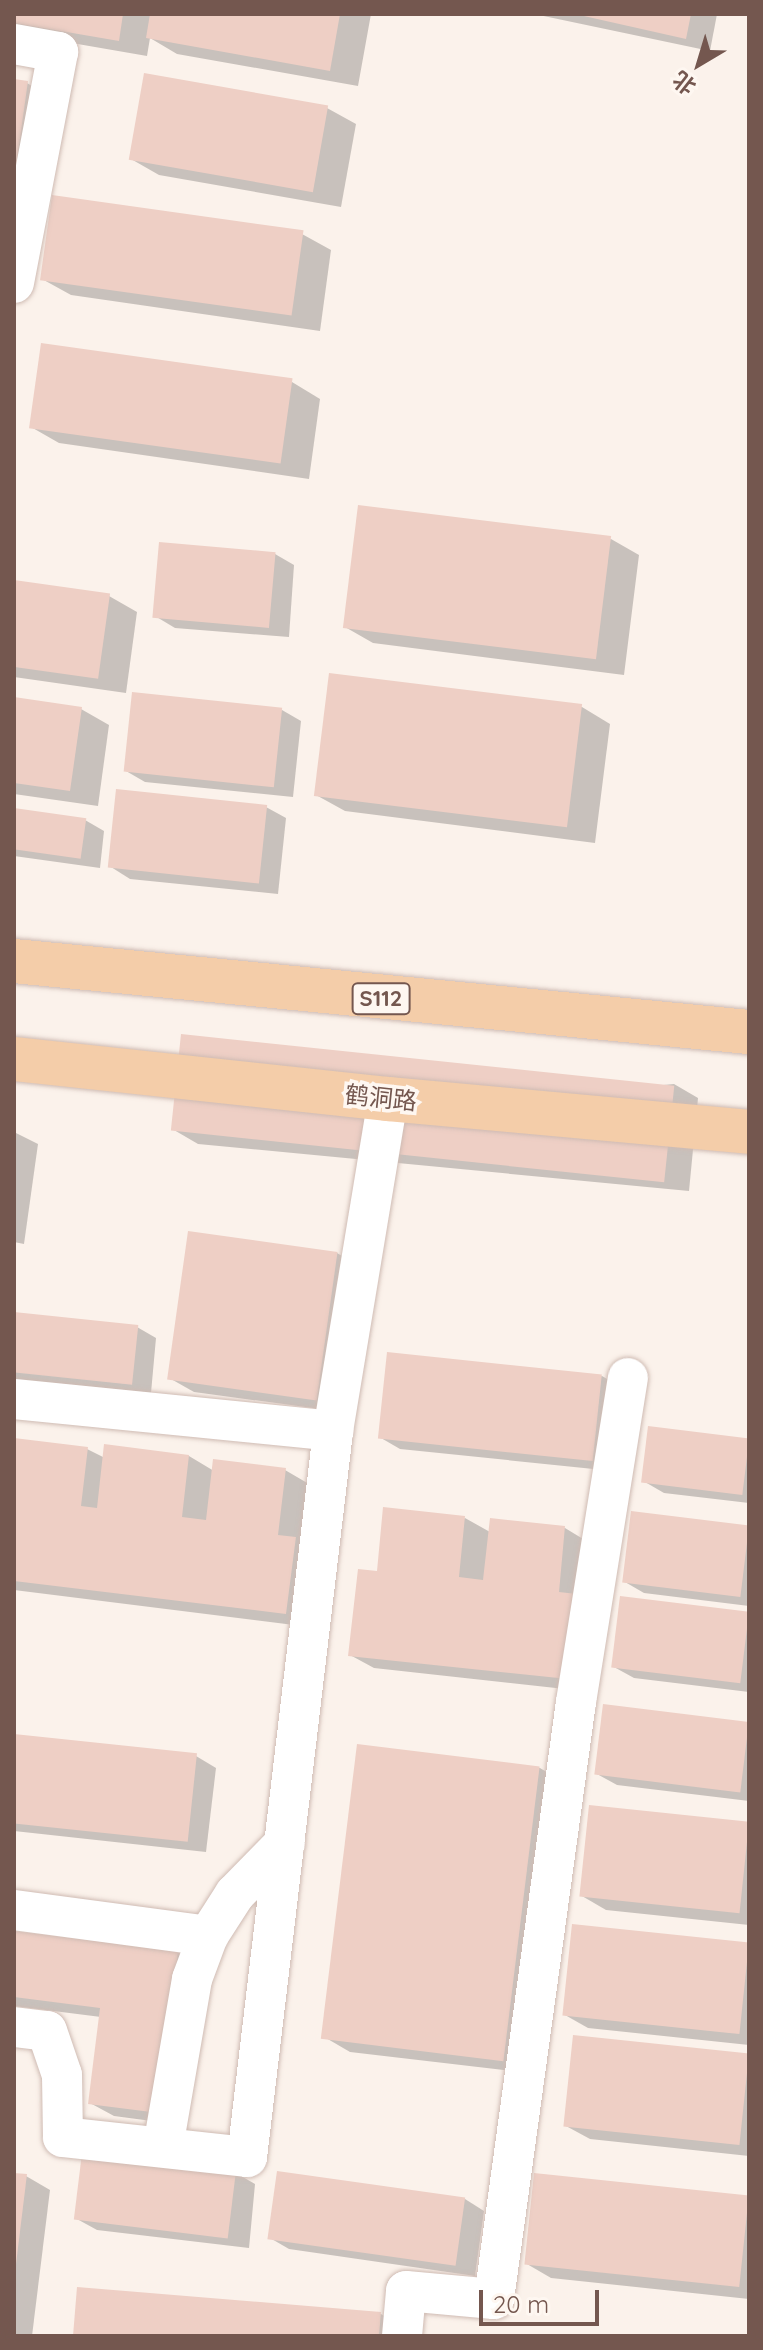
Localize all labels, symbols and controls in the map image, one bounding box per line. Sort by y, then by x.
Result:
north arrow [659,24,739,104]
text: 北 [667,65,702,101]
road number: S112 [351,981,411,1017]
street label: 鹤洞路 [344,1080,418,1116]
scale bar [483,2274,603,2324]
text: 20 m [493,2289,549,2319]

